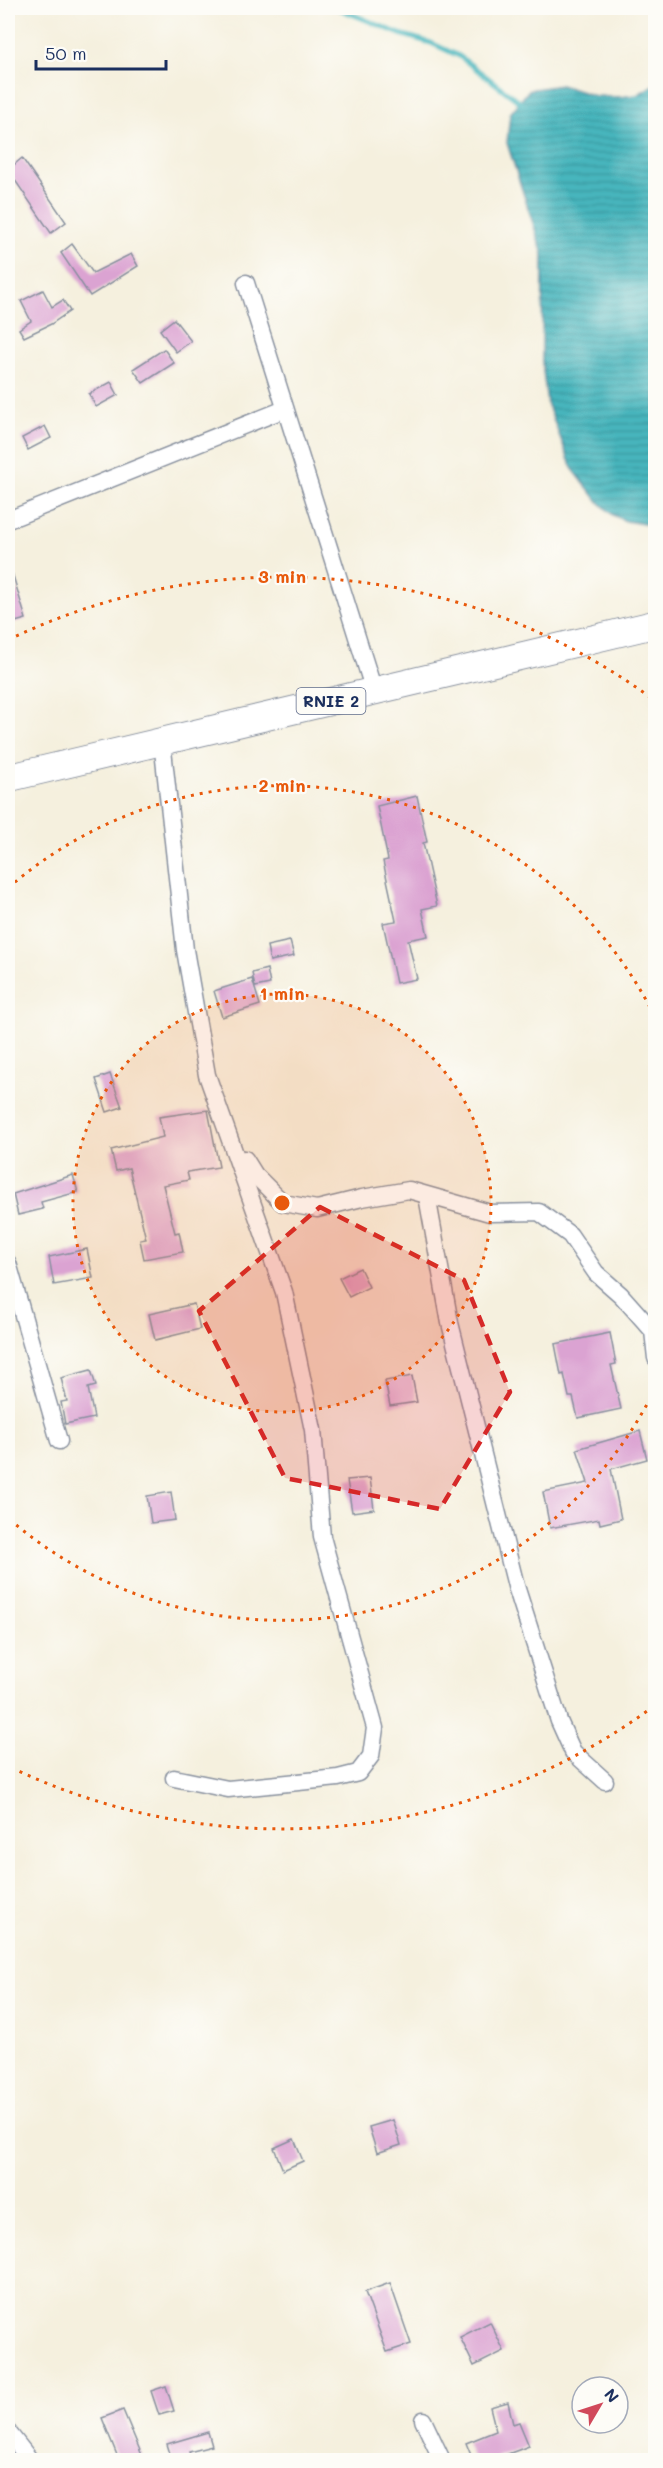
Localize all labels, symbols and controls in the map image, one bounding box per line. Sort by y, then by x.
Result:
scale bar [36,33,166,71]
text: 50 m [45,41,87,65]
text: 3 min [258,564,306,588]
road number: RNIE 2 [296,688,366,714]
text: 2 min [258,773,306,797]
text: 1 min [259,981,305,1005]
centre of rings [272,1193,292,1213]
north arrow [570,2375,630,2435]
text: N [600,2384,624,2407]

